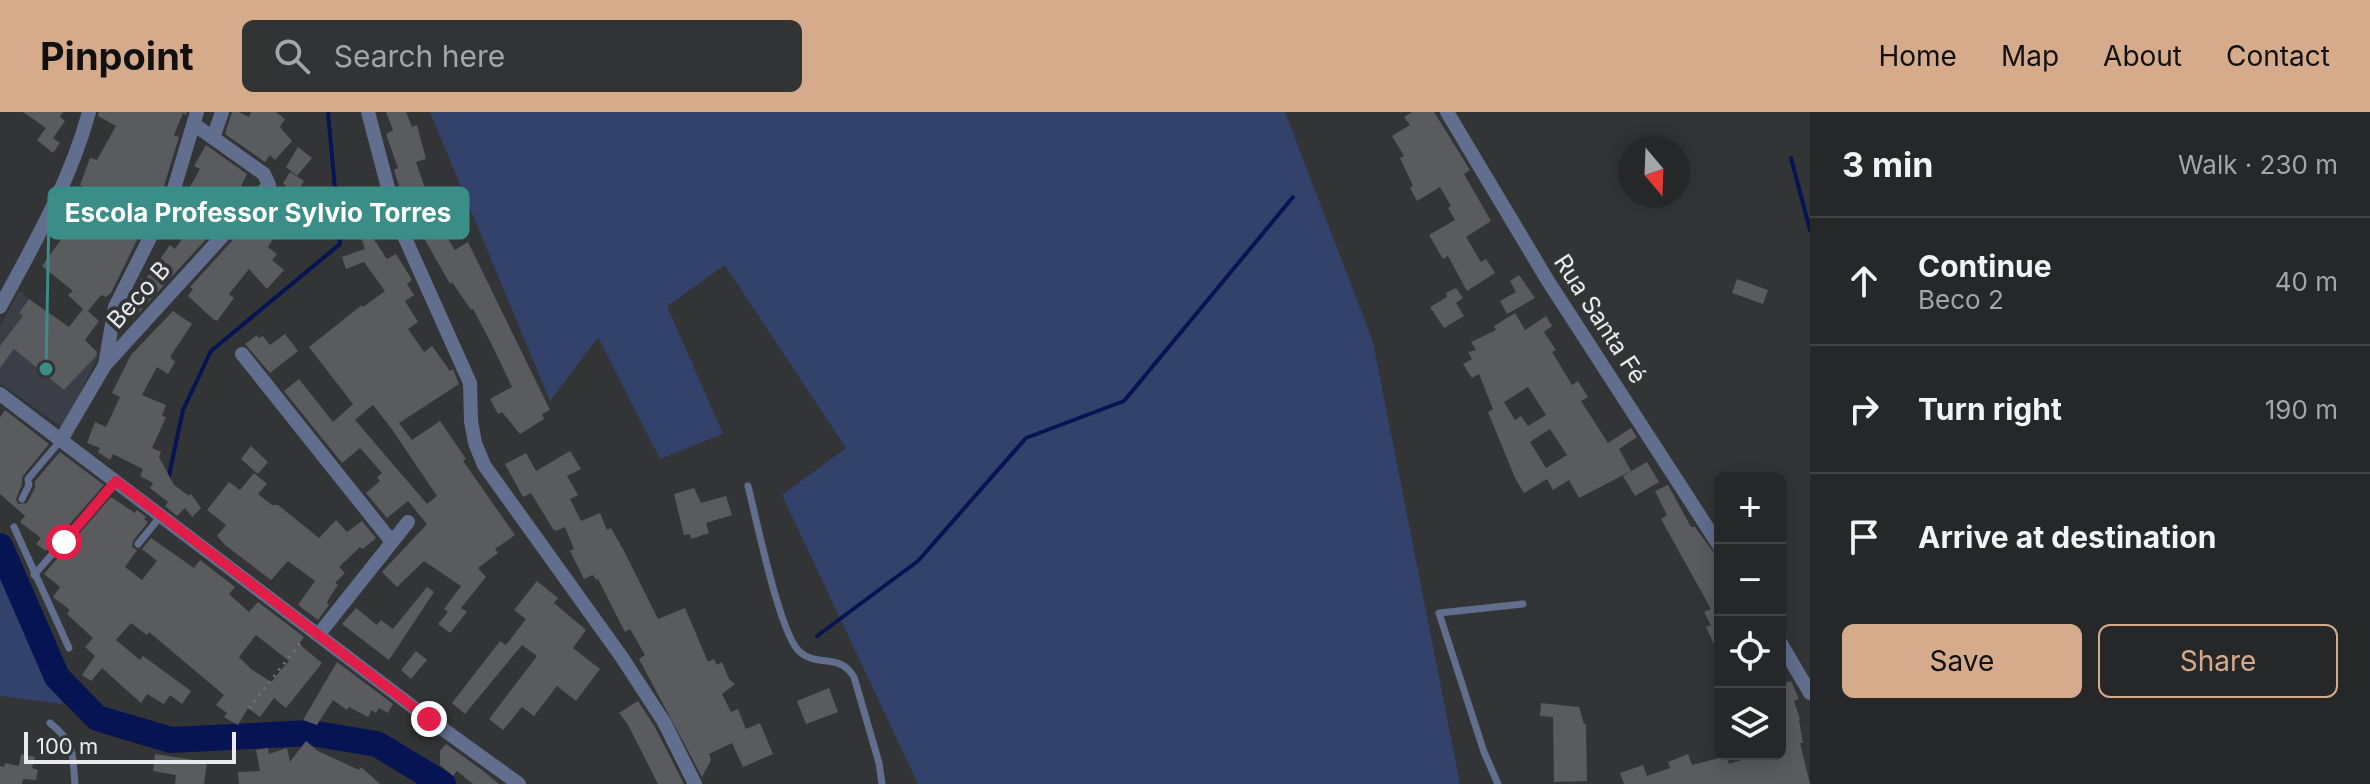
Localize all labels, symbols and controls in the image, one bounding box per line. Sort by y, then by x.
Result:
search box [242,20,802,92]
text: Pinpoint [40,33,194,79]
icon: search [270,34,314,78]
text: Search here [334,38,505,74]
text: Home [1878,39,1957,73]
text: Map [2001,39,2059,73]
text: About [2103,39,2182,73]
text: Contact [2226,39,2330,73]
north arrow [1618,136,1690,208]
text: 3 min [1842,144,1933,185]
text: Walk · 230 m [2178,149,2338,180]
callout: Escola Professor Sylvio Torres [49,188,468,238]
text: Escola Professor Sylvio Torres [65,197,451,228]
text: Continue [1918,248,2052,284]
street label: Rua Santa Fé [1548,249,1653,389]
street label: Beco B [101,255,176,334]
icon: ahead [1842,259,1886,303]
text: 40 m [2275,266,2338,297]
text: Beco 2 [1918,284,2004,315]
icon: right [1842,387,1886,431]
text: Turn right [1918,391,2062,427]
text: 190 m [2265,394,2338,425]
map controls [1714,472,1786,760]
button: + [1714,472,1786,544]
icon: arrive [1842,515,1886,559]
text: Arrive at destination [1918,519,2216,555]
route start [46,524,82,560]
button: − [1714,544,1786,616]
button: locate [1714,616,1786,688]
button: Save [1842,624,2082,698]
button: Share [2098,624,2338,698]
button: layers [1714,688,1786,760]
route end [411,701,447,737]
scale bar [24,728,236,764]
text: 100 m [36,733,98,759]

